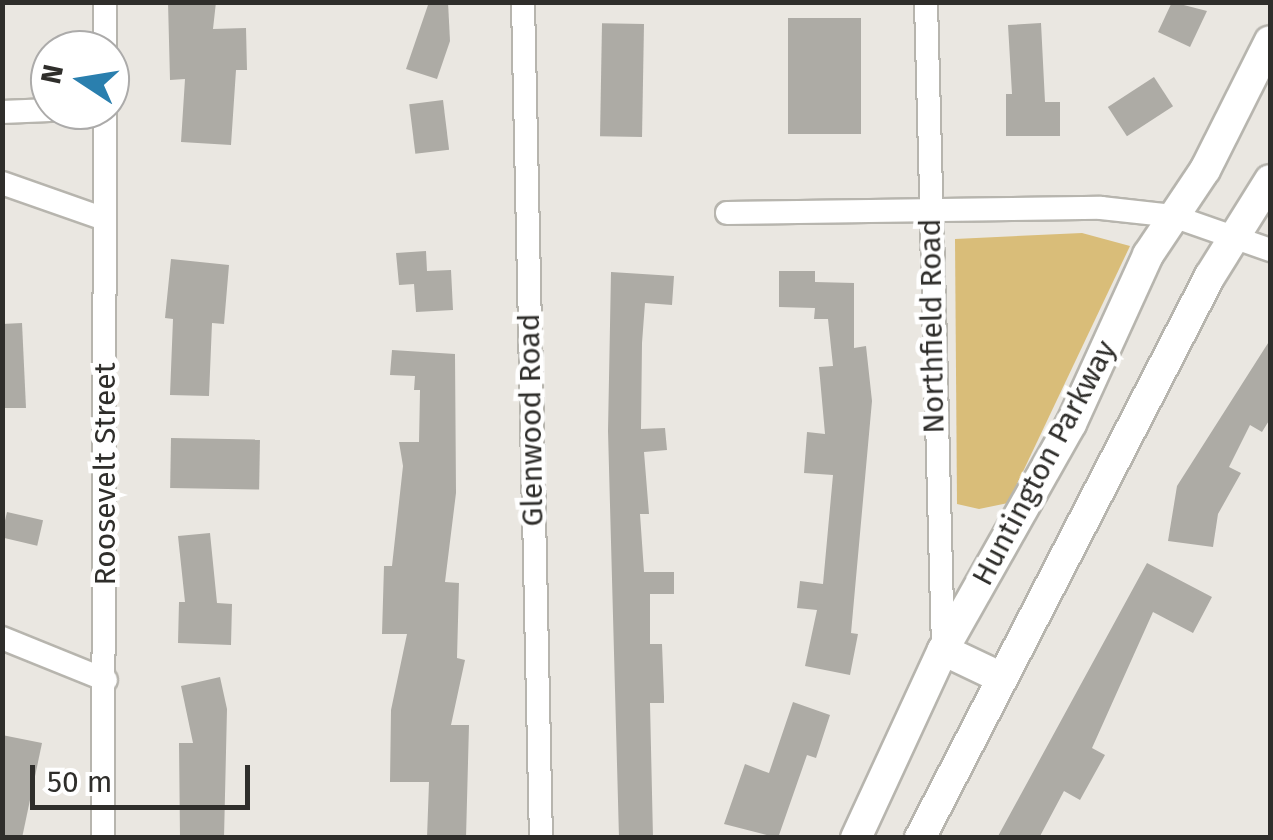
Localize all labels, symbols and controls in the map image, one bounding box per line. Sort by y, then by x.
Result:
north arrow [30,30,130,130]
text: N [34,62,70,87]
street label: Northfield Road [912,218,952,434]
street label: Glenwood Road [511,313,551,527]
street label: Huntington Parkway [964,334,1124,592]
street label: Roosevelt Street [87,363,123,585]
scale bar [35,745,255,807]
text: 50 m [47,764,112,800]

